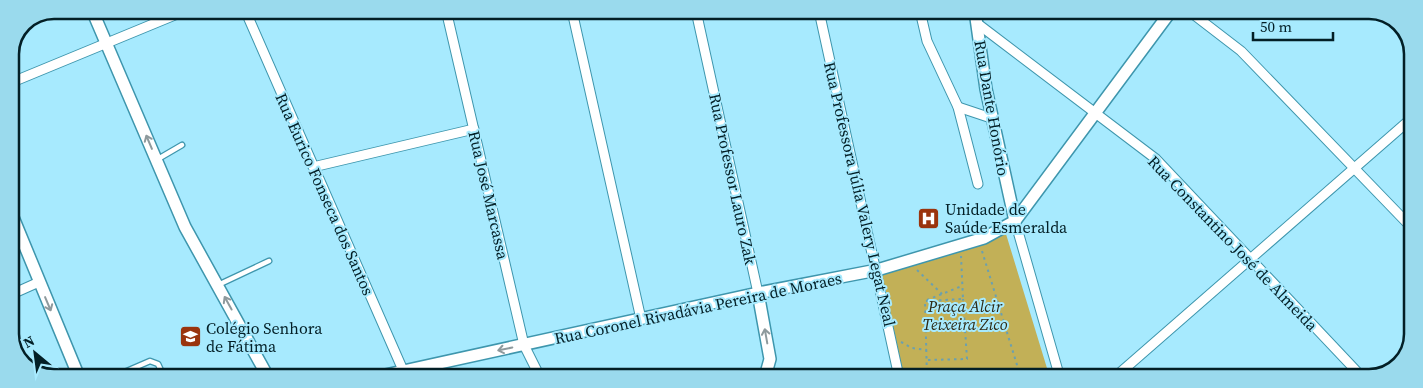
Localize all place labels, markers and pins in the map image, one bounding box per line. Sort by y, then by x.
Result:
place label: Unidade de Saúde Esmeralda [945,198,1068,238]
hospital icon: Unidade de Saúde Esmeralda [917,206,941,230]
place label: Colégio Senhora de Fátima [206,317,323,357]
school or university icon: Colégio Senhora de Fátima [178,325,202,349]

